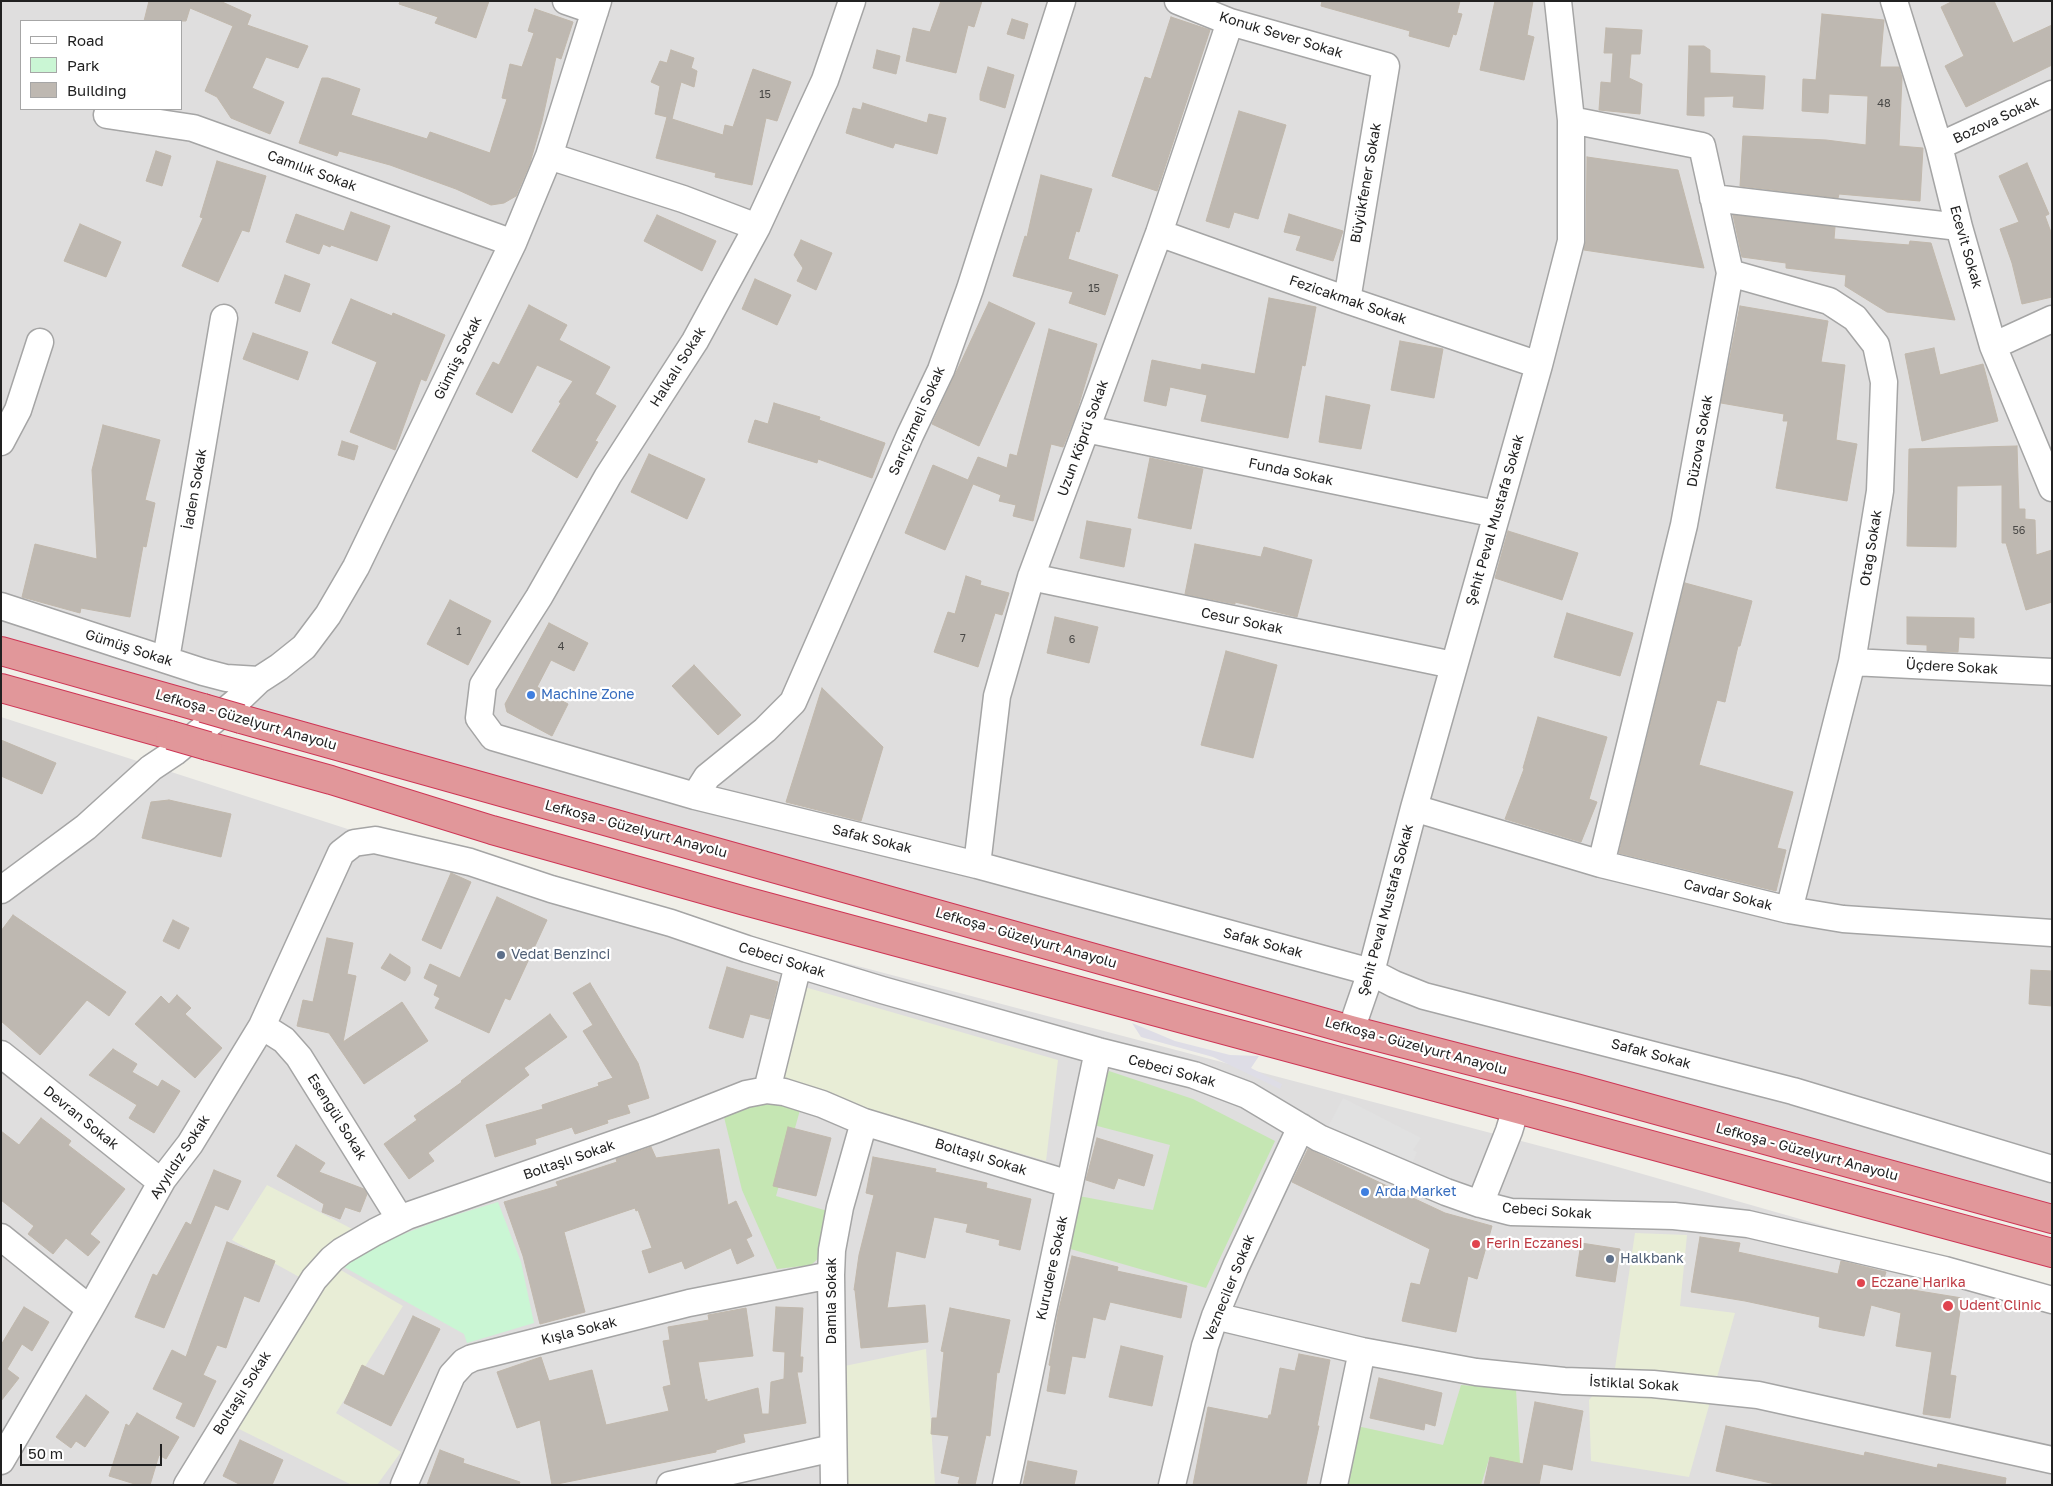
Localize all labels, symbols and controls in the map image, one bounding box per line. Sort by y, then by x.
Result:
street label: Konuk Sever Sokak [1217,8,1345,62]
legend [20,20,182,110]
text: Road [67,31,104,49]
text: Park [67,56,99,74]
text: Building [67,81,127,99]
house number: 15 [759,88,771,102]
street label: Bozova Sokak [1950,93,2042,147]
house number: 48 [1877,97,1891,111]
street label: Büyükfener Sokak [1347,122,1385,244]
street label: Camılık Sokak [265,147,359,195]
street label: Ecevit Sokak [1946,204,1986,290]
street label: Fezicakmak Sokak [1287,272,1409,328]
house number: 15 [1088,282,1100,296]
street label: Gümüş Sokak [430,313,486,403]
street label: Halkalı Sokak [647,324,709,410]
street label: Sarıçizmeli Sokak [885,364,949,478]
street label: Uzun Köprü Sokak [1054,377,1112,499]
street label: Düzova Sokak [1684,394,1716,488]
street label: Şehit Peval Mustafa Sokak [1462,432,1528,608]
street label: İaden Sokak [180,447,210,531]
street label: Funda Sokak [1247,455,1335,489]
street label: Otağ Sokak [1857,509,1885,587]
house number: 56 [2012,524,2026,538]
street label: Cesur Sokak [1199,604,1285,638]
house number: 1 [456,625,462,639]
street label: Gümüş Sokak [83,626,175,670]
house number: 7 [960,632,966,646]
house number: 6 [1069,633,1075,647]
house number: 4 [558,640,564,654]
street label: Üçdere Sokak [1905,656,1999,678]
street label: Lefkoşa - Güzelyurt Anayolu [153,686,339,754]
place label: Machine Zone [541,687,634,703]
marker: Machine Zone [525,689,537,701]
street label: Lefkoşa - Güzelyurt Anayolu [543,797,729,861]
street label: Safak Sokak [830,821,914,857]
street label: Şehit Peval Mustafa Sokak [1355,822,1417,998]
street label: Cavdar Sokak [1682,876,1774,914]
street label: Lefkoşa - Güzelyurt Anayolu [933,904,1119,972]
street label: Safak Sokak [1221,924,1305,962]
street label: Cebeci Sokak [736,939,828,981]
place label: Vedat Benzinci [511,947,610,963]
marker: Vedat Benzinci [495,949,507,961]
street label: Lefkoşa - Güzelyurt Anayolu [1323,1014,1509,1078]
street label: Safak Sokak [1609,1035,1693,1073]
street label: Cebeci Sokak [1126,1051,1218,1091]
street label: Esengül Sokak [304,1071,370,1163]
street label: Devran Sokak [40,1083,122,1153]
street label: Ayyıldız Sokak [147,1112,213,1202]
street label: Lefkoşa - Güzelyurt Anayolu [1714,1120,1900,1184]
street label: Boltaşlı Sokak [933,1135,1029,1179]
street label: Boltaşlı Sokak [521,1136,617,1184]
place label: Arda Market [1375,1184,1456,1200]
marker: Arda Market [1359,1186,1371,1198]
street label: Cebeci Sokak [1501,1199,1593,1223]
street label: Kurudere Sokak [1033,1214,1071,1322]
street label: Vezneciler Sokak [1200,1232,1258,1344]
place label: Ferin Eczanesi [1486,1236,1583,1252]
marker: Ferin Eczanesi [1470,1238,1482,1250]
place label: Halkbank [1620,1251,1684,1267]
marker: Halkbank [1604,1253,1616,1265]
street label: Damla Sokak [824,1258,840,1344]
place label: Eczane Harika [1871,1275,1966,1291]
marker: Eczane Harika [1855,1277,1867,1289]
place label: Udent Clinic [1959,1298,2041,1314]
marker: Udent Clinic [1941,1299,1955,1313]
street label: Kışla Sokak [539,1313,619,1349]
street label: Boltaşlı Sokak [210,1348,274,1438]
street label: İstiklal Sokak [1588,1373,1680,1395]
scale bar [22,1434,165,1466]
text: 50 m [28,1444,63,1462]

